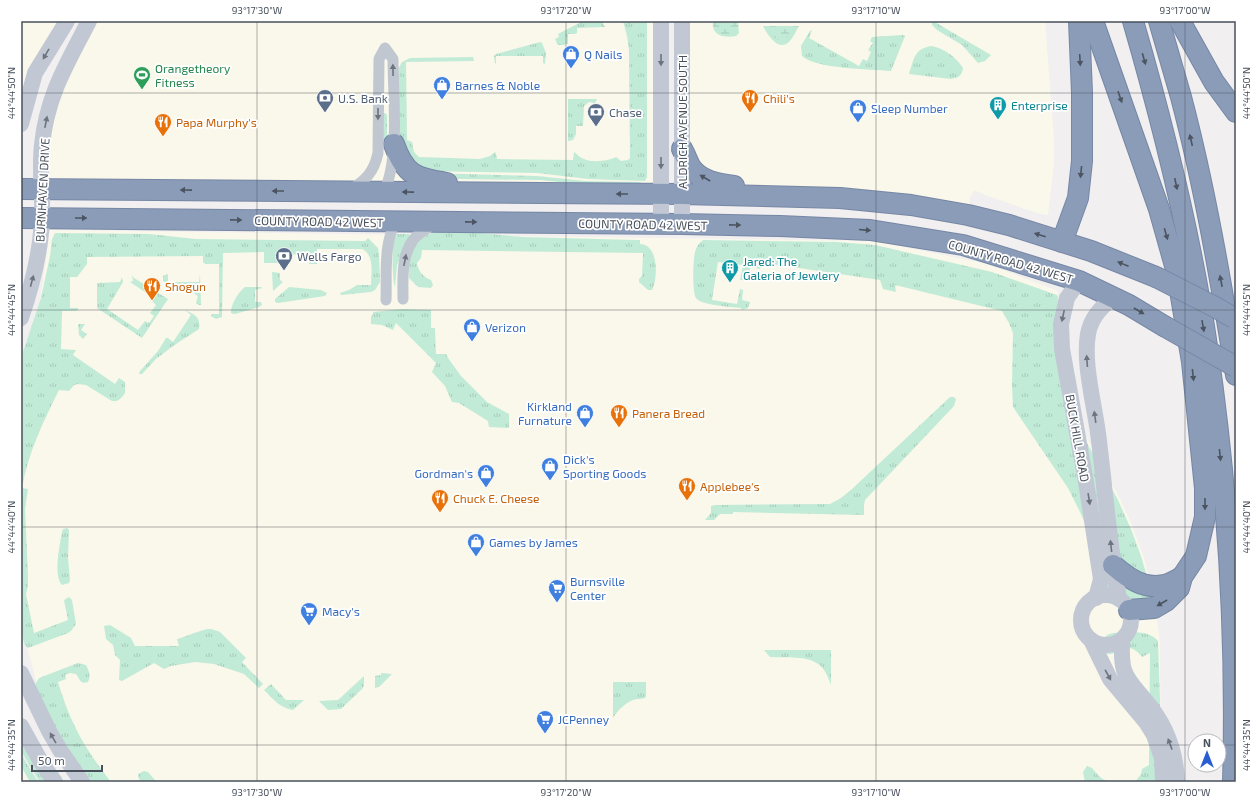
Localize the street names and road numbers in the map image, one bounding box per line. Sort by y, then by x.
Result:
street label: ALDRICH AVENUE SOUTH [675,55,689,189]
street label: BURNHAVEN DRIVE [32,137,52,242]
street label: COUNTY ROAD 42 WEST [254,213,384,229]
street label: COUNTY ROAD 42 WEST [578,216,708,232]
street label: COUNTY ROAD 42 WEST [947,236,1075,286]
street label: BUCK HILL ROAD [1063,393,1093,483]

